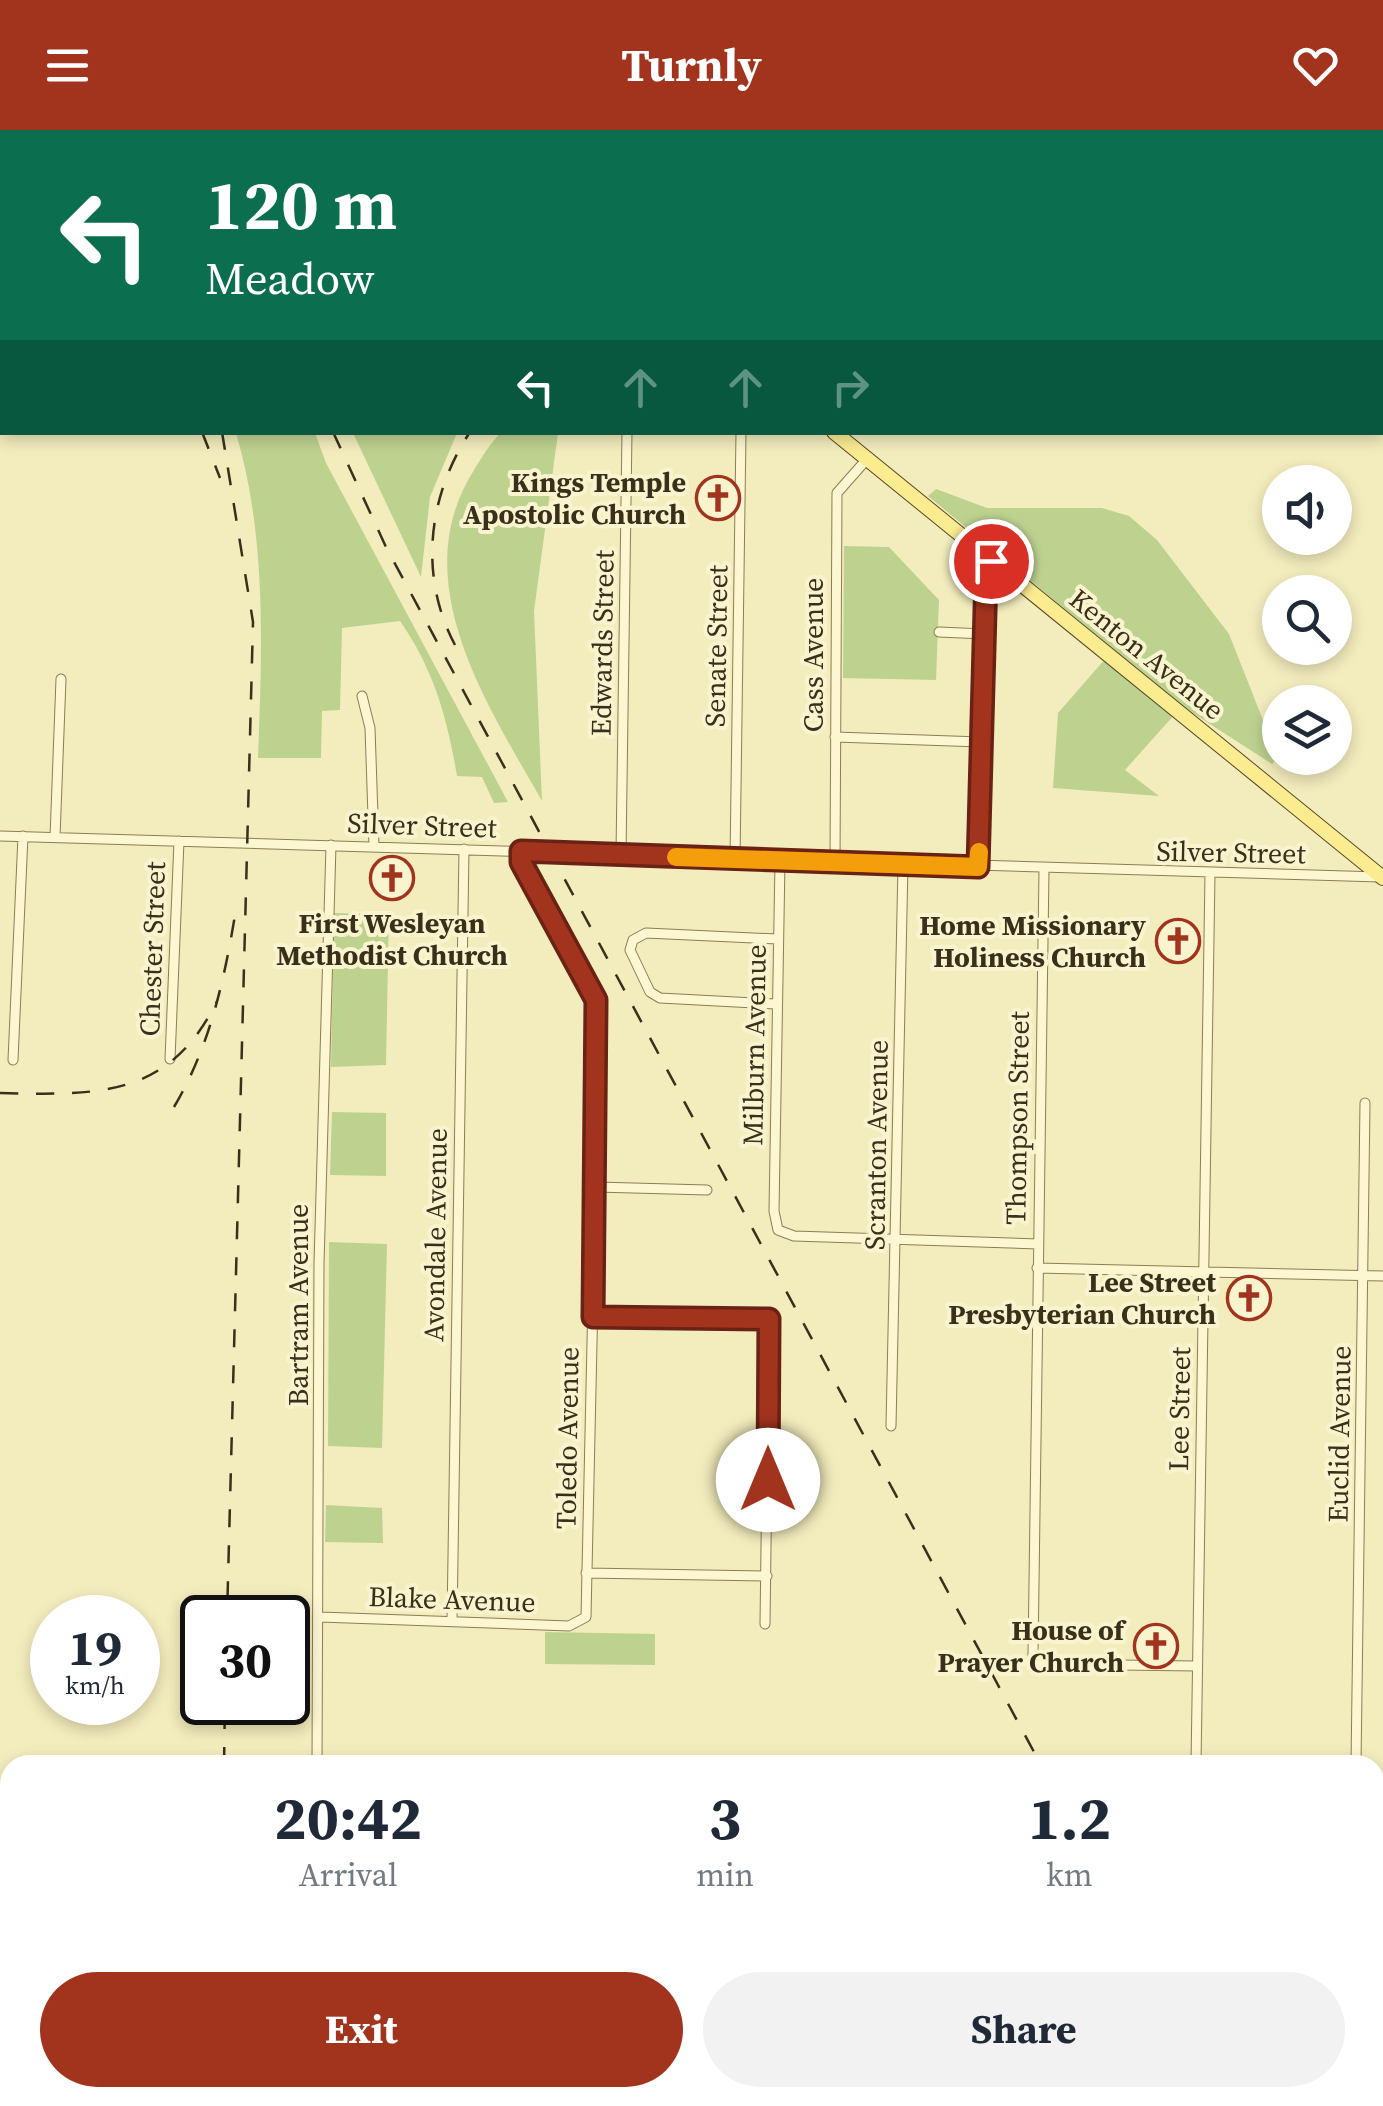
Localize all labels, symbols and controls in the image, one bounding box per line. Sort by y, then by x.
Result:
text: Turnly [621,34,762,96]
icon: menu [40,38,95,93]
icon: heart [1288,38,1343,93]
text: 120 m [205,156,397,252]
icon: left [40,170,170,300]
text: Meadow [205,247,375,309]
icon: left [508,360,563,415]
icon: ahead [613,360,668,415]
icon: ahead [718,360,773,415]
icon: right [823,360,878,415]
place label: Kings Temple Apostolic Church [463,463,686,533]
map controls [1262,465,1352,775]
button: sound [1262,465,1352,555]
church icon: Kings Temple Apostolic Church [695,475,741,521]
pin [949,519,1034,604]
icon: arrive [964,534,1019,589]
street label: Edwards Street [581,549,623,736]
street label: Senate Street [696,564,736,727]
button: search [1262,575,1352,665]
street label: Cass Avenue [794,578,832,732]
street label: Kenton Avenue [1062,580,1232,728]
button: layers [1262,685,1352,775]
street label: Silver Street [347,803,498,847]
street label: Silver Street [1156,832,1307,872]
church icon: First Wesleyan Methodist Church [369,855,415,901]
street label: Chester Street [130,860,174,1037]
place label: First Wesleyan Methodist Church [276,904,508,974]
place label: Home Missionary Holiness Church [919,906,1146,976]
church icon: Home Missionary Holiness Church [1155,918,1201,964]
street label: Milburn Avenue [733,944,775,1146]
street label: Thompson Street [996,1010,1038,1225]
street label: Scranton Avenue [855,1039,897,1251]
street label: Avondale Avenue [414,1128,456,1342]
street label: Bartram Avenue [279,1204,317,1406]
place label: Lee Street Presbyterian Church [948,1263,1217,1333]
church icon: Lee Street Presbyterian Church [1226,1275,1272,1321]
street label: Euclid Avenue [1318,1345,1360,1523]
street label: Toledo Avenue [546,1346,588,1530]
street label: Lee Street [1159,1346,1199,1471]
position arrow [716,1428,820,1532]
street label: Blake Avenue [368,1577,536,1621]
speed limit sign: 30 [180,1595,310,1725]
place label: House of Prayer Church [937,1611,1127,1681]
text: 19 [68,1613,122,1682]
church icon: House of Prayer Church [1133,1623,1179,1669]
text: km/h [65,1668,125,1702]
text: 20:42 [274,1777,422,1859]
text: 3 [709,1777,741,1859]
text: 1.2 [1028,1777,1111,1859]
text: Arrival [299,1853,397,1897]
text: min [696,1853,754,1897]
text: km [1046,1853,1093,1897]
button: Exit [40,1972,683,2087]
button: Share [703,1972,1345,2087]

